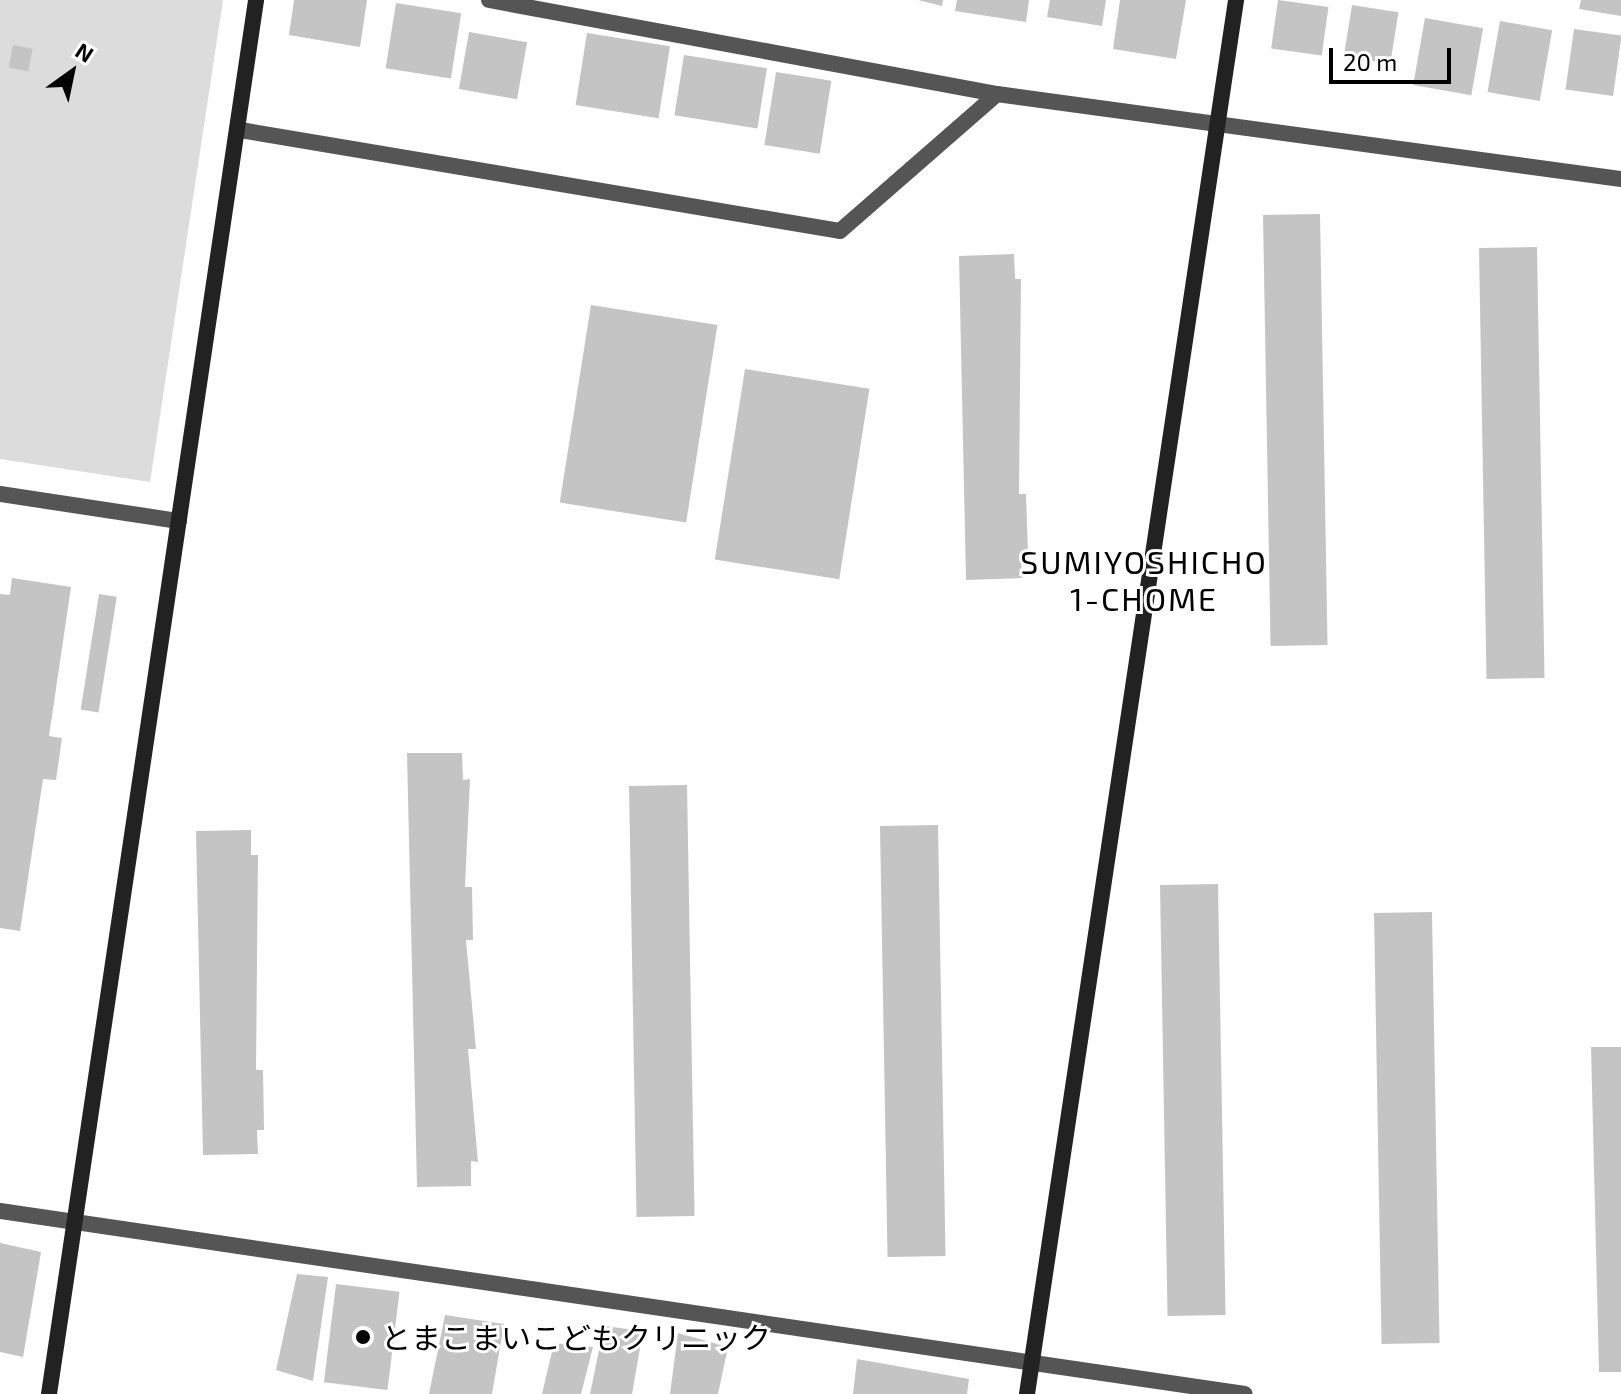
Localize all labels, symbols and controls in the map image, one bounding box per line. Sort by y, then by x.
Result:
north arrow [32,32,112,112]
scale bar [1333,32,1455,82]
text: N [71,37,99,67]
text: 20 m [1343,47,1397,76]
district label: SUMIYOSHICHO 1-CHOME [1020,543,1268,618]
place label: とまこまいこどもクリニック [381,1319,771,1355]
marker: とまこまいこどもクリニック [352,1326,374,1348]

